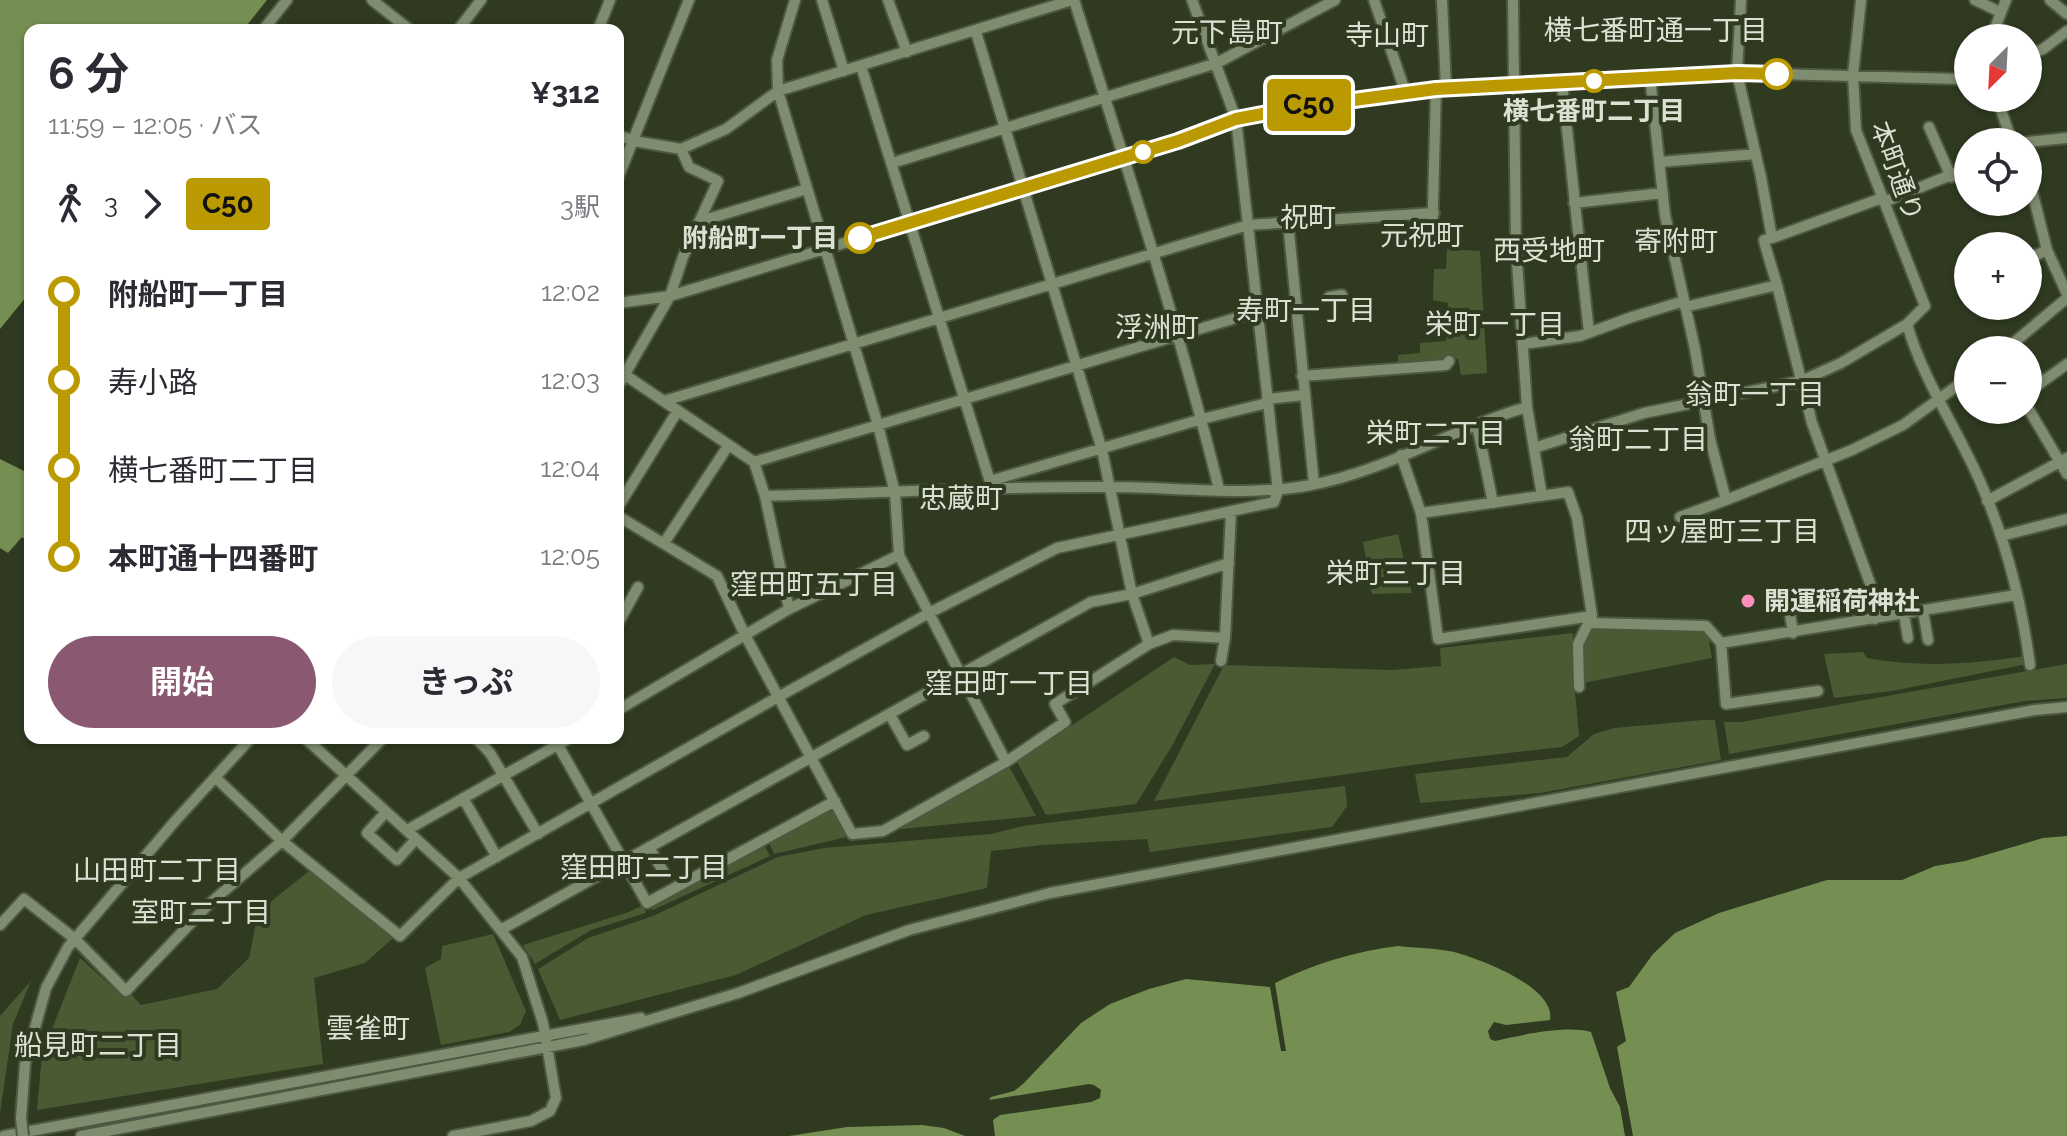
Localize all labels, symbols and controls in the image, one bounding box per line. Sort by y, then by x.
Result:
district label: 横七番町通一丁目 [1544,14,1768,47]
district label: 元下島町 [1171,16,1283,49]
district label: 寺山町 [1345,19,1429,52]
north arrow [1954,24,2042,112]
map controls [1954,24,2042,424]
text: 6 分 [48,48,129,99]
unlabelled marker [1762,59,1792,89]
marker: 横七番町二丁目 [1583,70,1605,92]
text: ¥312 [530,75,600,110]
line badge: C50 [1263,79,1355,131]
text: C50 [1283,88,1335,121]
place label: 横七番町二丁目 [1503,96,1685,126]
text: 11:59 – 12:05 · バス [48,110,262,140]
street label: 本町通り [1865,117,1929,225]
button: locate [1954,128,2042,216]
unlabelled marker [1132,141,1154,163]
icon: walk [48,182,92,226]
icon: forward [130,182,174,226]
text: C50 [202,187,254,220]
text: 3 [104,189,118,219]
text: 3駅 [560,192,600,222]
district label: 祝町 [1280,201,1336,234]
district label: 元祝町 [1380,219,1464,252]
place label: 附船町一丁目 [682,223,838,253]
marker: 附船町一丁目 [845,223,875,253]
district label: 寄附町 [1634,225,1718,258]
button: + [1954,232,2042,320]
district label: 西受地町 [1493,234,1605,267]
text: 附船町一丁目 [108,277,288,312]
text: 12:02 [541,277,600,307]
district label: 寿町一丁目 [1236,294,1376,327]
district label: 栄町一丁目 [1425,308,1565,341]
district label: 浮洲町 [1115,311,1199,344]
button: − [1954,336,2042,424]
text: 寿小路 [108,365,198,400]
text: 12:03 [541,365,600,395]
district label: 翁町一丁目 [1685,378,1825,411]
district label: 栄町二丁目 [1366,417,1506,450]
district label: 翁町二丁目 [1568,423,1708,456]
text: 横七番町二丁目 [108,453,318,488]
text: 12:04 [540,453,600,483]
district label: 忠蔵町 [919,482,1003,515]
district label: 四ッ屋町三丁目 [1624,515,1820,548]
text: 本町通十四番町 [108,541,318,576]
text: 12:05 [540,541,600,571]
district label: 栄町三丁目 [1326,557,1466,590]
district label: 窪田町五丁目 [730,568,898,601]
place label: 開運稲荷神社 [1764,586,1920,616]
marker: 開運稲荷神社 [1739,592,1757,610]
button: 開始 [48,636,316,728]
button: きっぷ [332,636,600,728]
district label: 窪田町一丁目 [925,667,1093,700]
district label: 窪田町二丁目 [560,851,728,884]
district label: 山田町二丁目 [73,854,241,887]
district label: 室町二丁目 [131,896,271,929]
district label: 雲雀町 [326,1012,410,1045]
district label: 船見町二丁目 [14,1029,182,1062]

